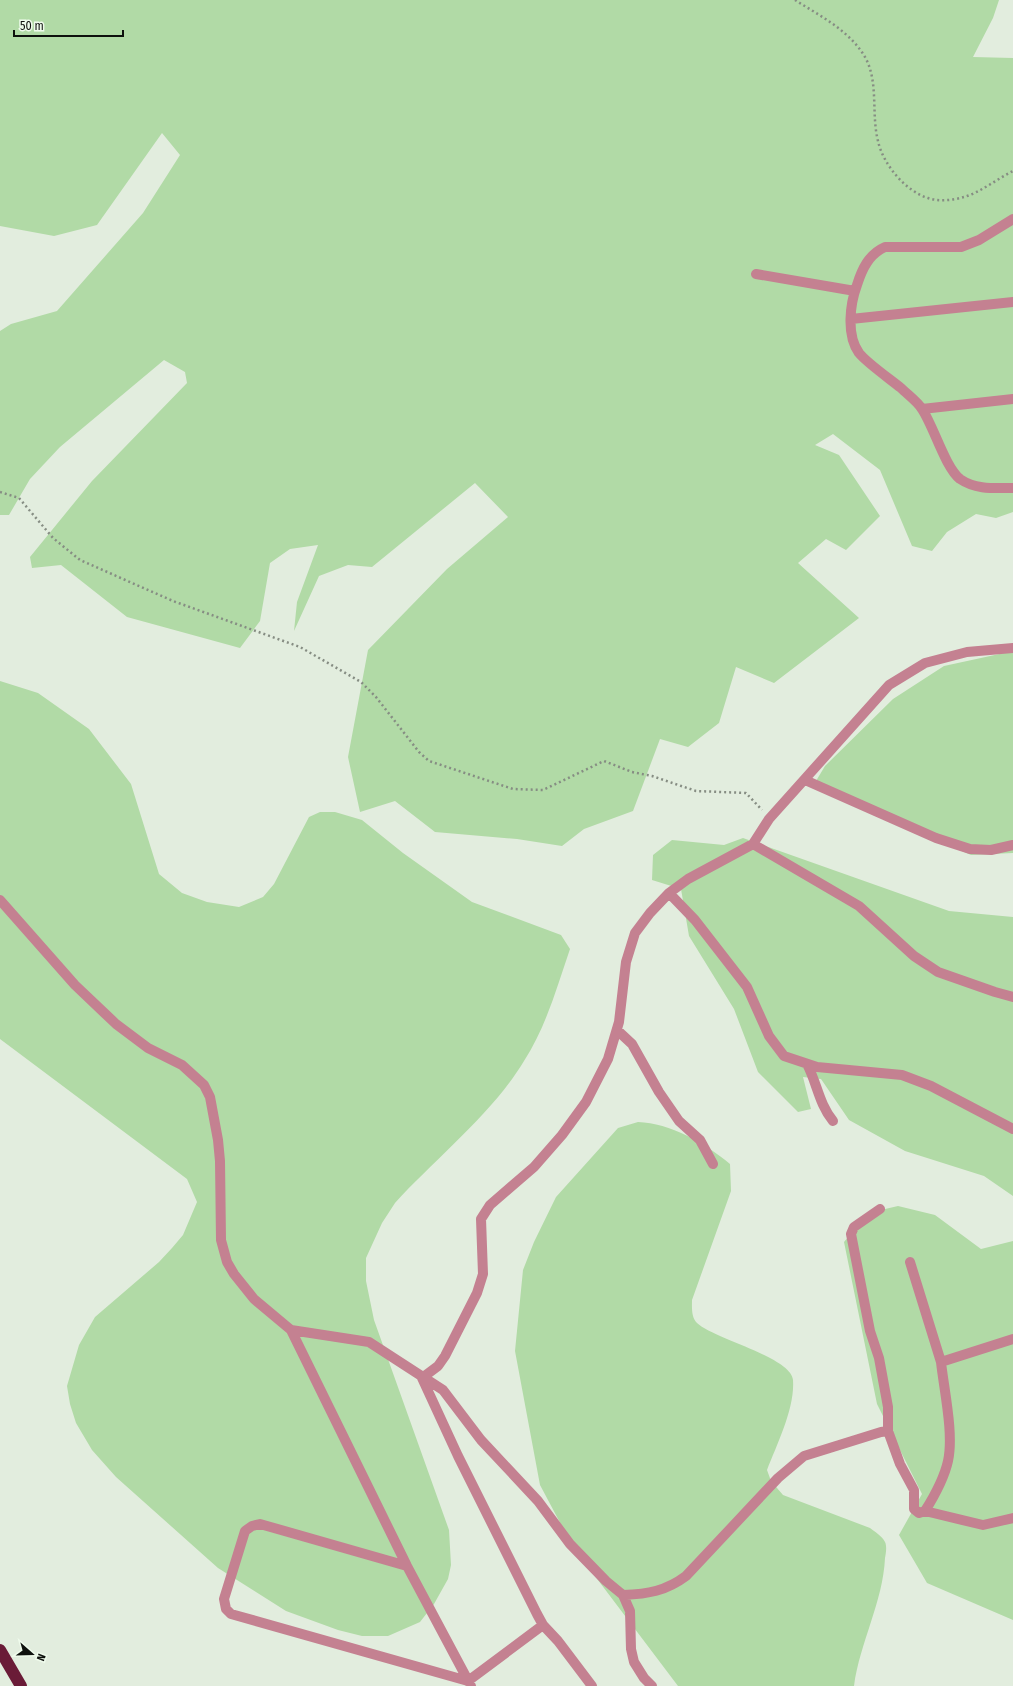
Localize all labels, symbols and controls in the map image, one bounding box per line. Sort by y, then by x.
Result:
scale bar [14,12,123,38]
text: 50 m [20,19,44,33]
north arrow [12,1634,52,1674]
text: N [34,1652,48,1663]

